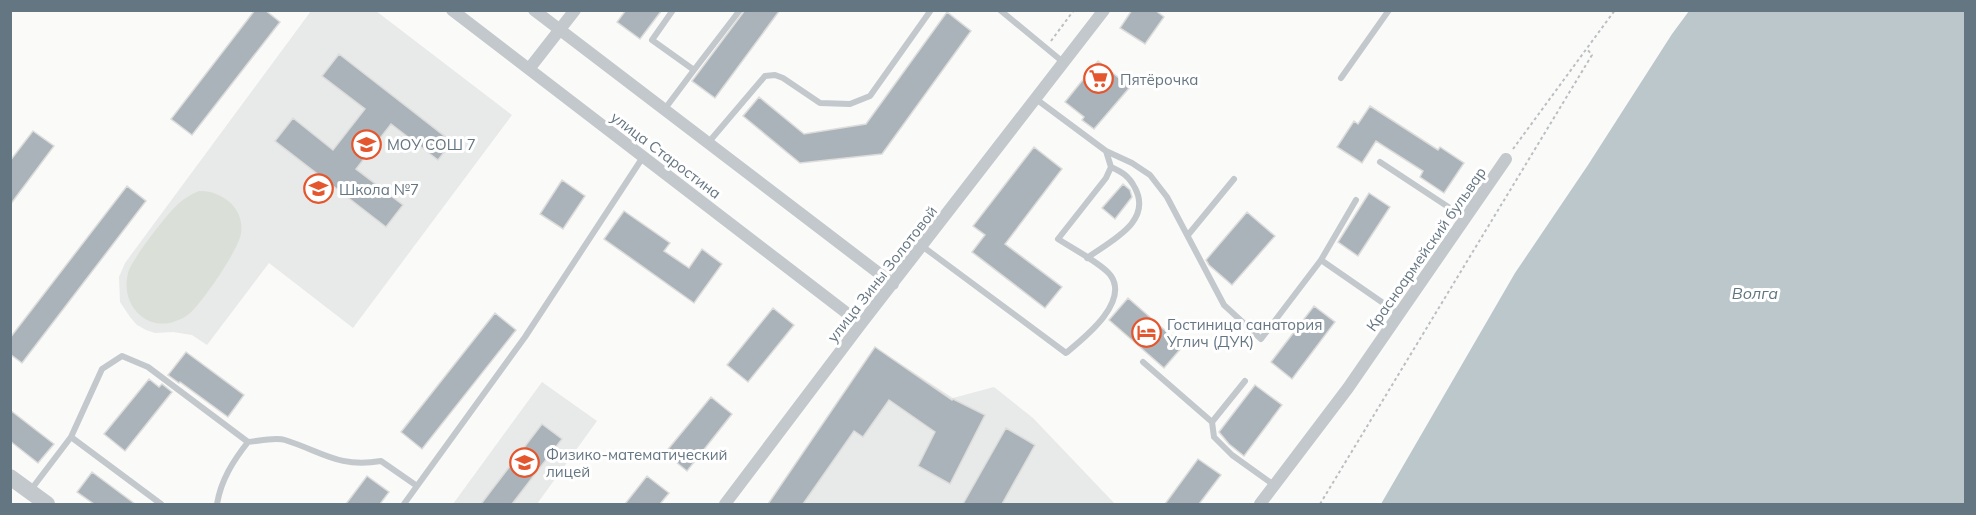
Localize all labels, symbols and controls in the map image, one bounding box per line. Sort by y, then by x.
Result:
supermarket icon: Пятёрочка [1083,63,1115,95]
place label: Пятёрочка [1120,70,1198,89]
street label: улица Старостина [607,107,725,203]
school or university icon: МОУ СОШ 7 [350,128,382,160]
place label: МОУ СОШ 7 [387,135,476,154]
street label: Красноармейский бульвар [1362,163,1490,335]
school or university icon: Школа №7 [302,173,334,205]
place label: Школа №7 [339,180,419,199]
street label: улица Зины Золотовой [823,202,941,346]
water label: Волга [1732,283,1778,303]
place label: Гостиница санатория Углич (ДУК) [1166,315,1322,351]
hotel icon: Гостиница санатория Углич (ДУК) [1130,317,1162,349]
place label: Физико-математический лицей [546,445,728,481]
school or university icon: Физико-математический лицей [509,447,541,479]

